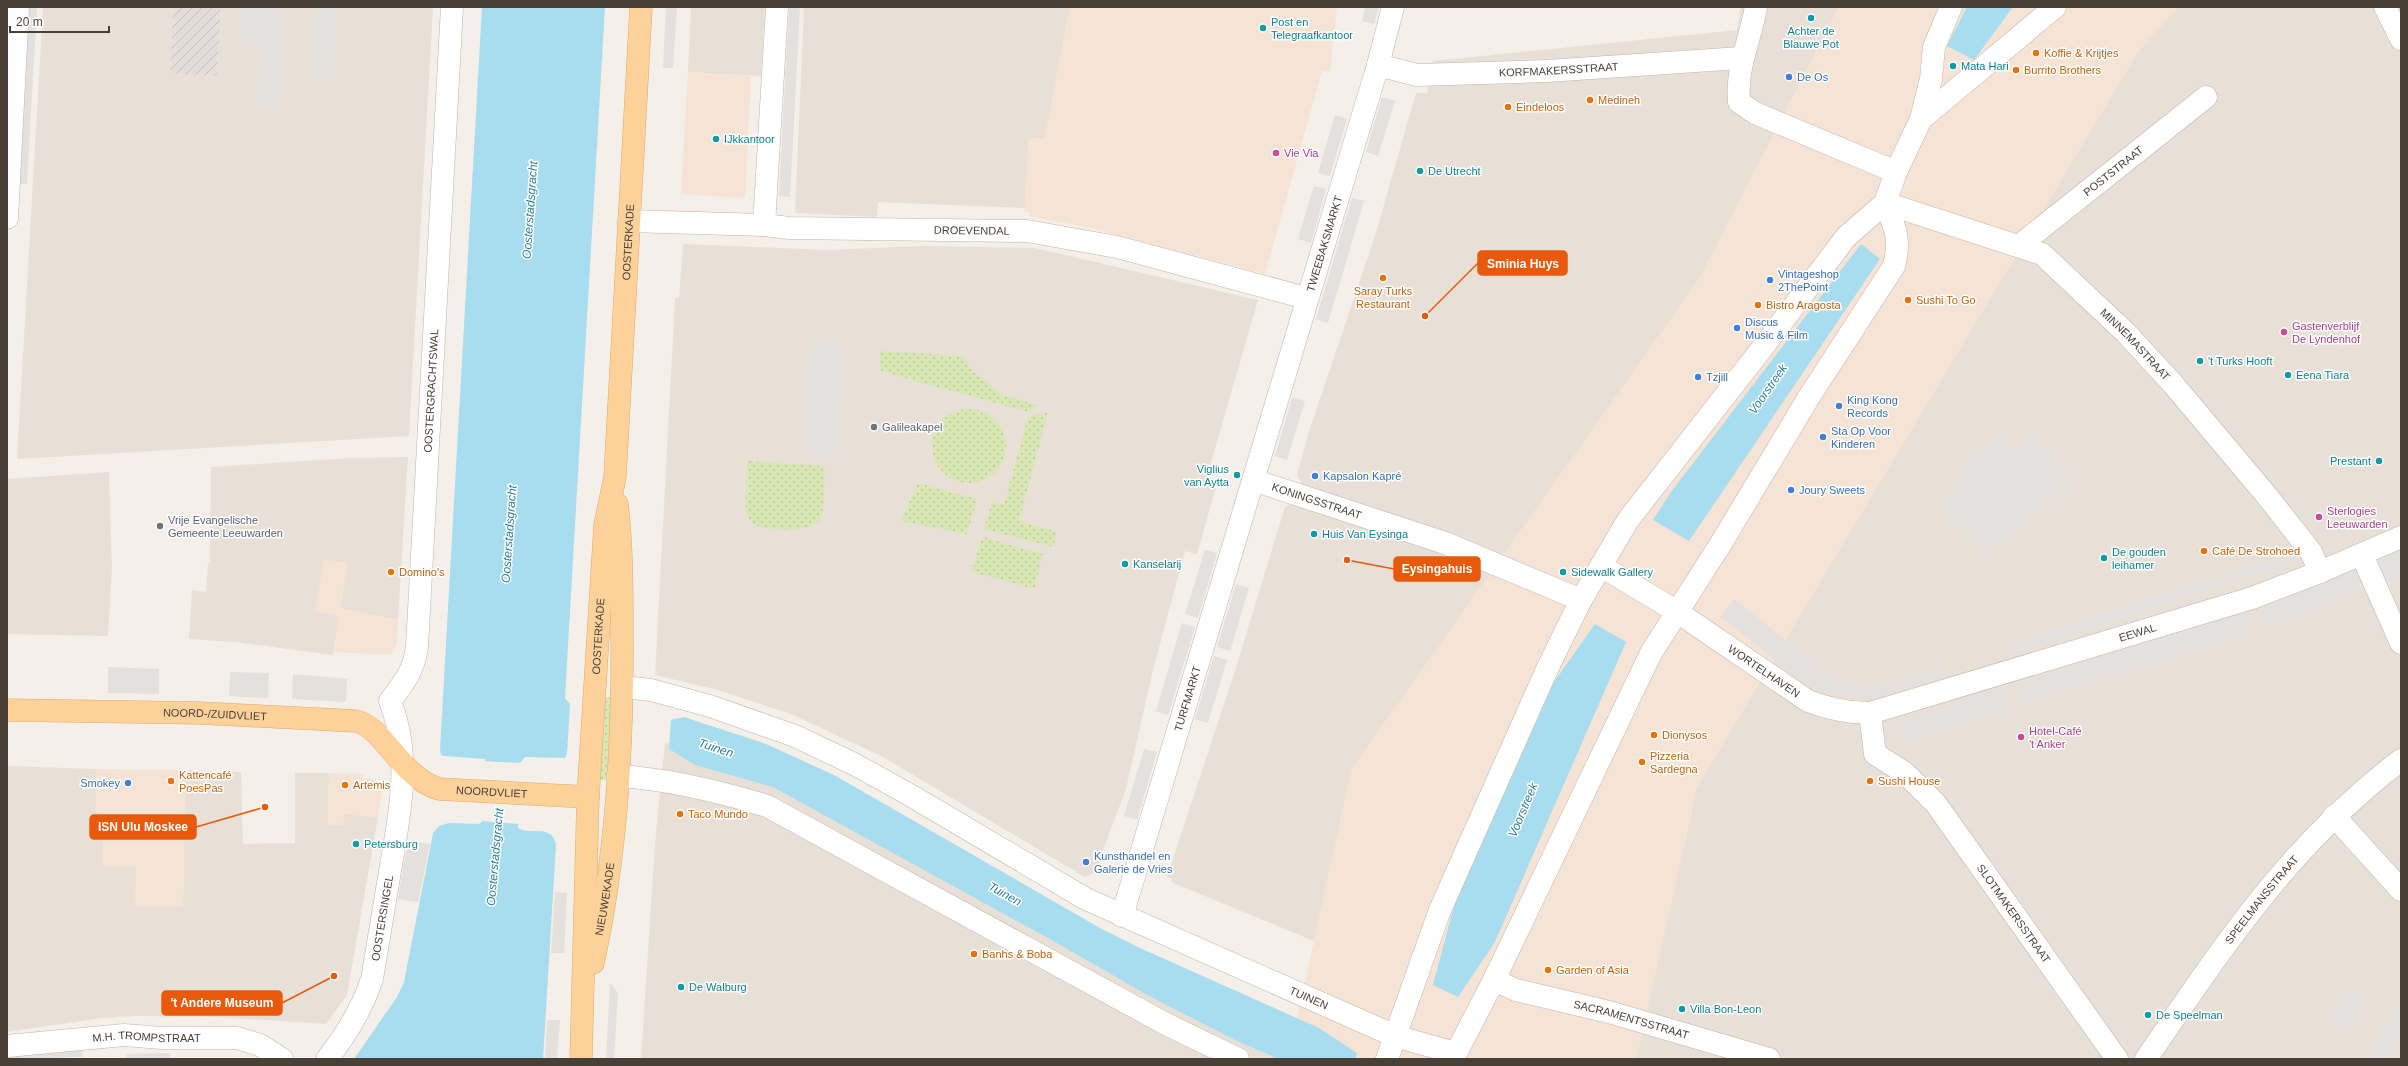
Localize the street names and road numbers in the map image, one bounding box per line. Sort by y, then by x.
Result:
street label: KORFMAKERSSTRAAT [1499,60,1619,78]
street label: POSTSTRAAT [2081,143,2145,198]
street label: TWEEBAKSMARKT [1304,194,1344,293]
street label: OOSTERKADE [620,203,636,281]
street label: DROEVENDAL [934,224,1010,237]
street label: MINNEMASTRAAT [2098,306,2173,383]
street label: OOSTERGRACHTSWAL [422,329,440,453]
street label: KONINGSSTRAAT [1270,481,1363,521]
street label: OOSTERKADE [590,598,606,675]
street label: EEWAL [2117,621,2157,644]
street label: WORTELHAVEN [1726,642,1802,700]
street label: TURFMARKT [1172,664,1203,733]
street label: NOORD-/ZUIDVLIET [163,706,267,722]
street label: NOORDVLIET [456,784,528,800]
street label: SPEELMANSSTRAAT [2223,853,2301,946]
street label: NIEUWEKADE [593,862,616,937]
street label: SLOTMAKERSSTRAAT [1975,862,2053,965]
street label: OOSTERSINGEL [369,874,395,962]
street label: TUINEN [1288,984,1330,1012]
street label: SACRAMENTSSTRAAT [1572,998,1690,1041]
street label: M.H. TROMPSTRAAT [92,1029,201,1044]

